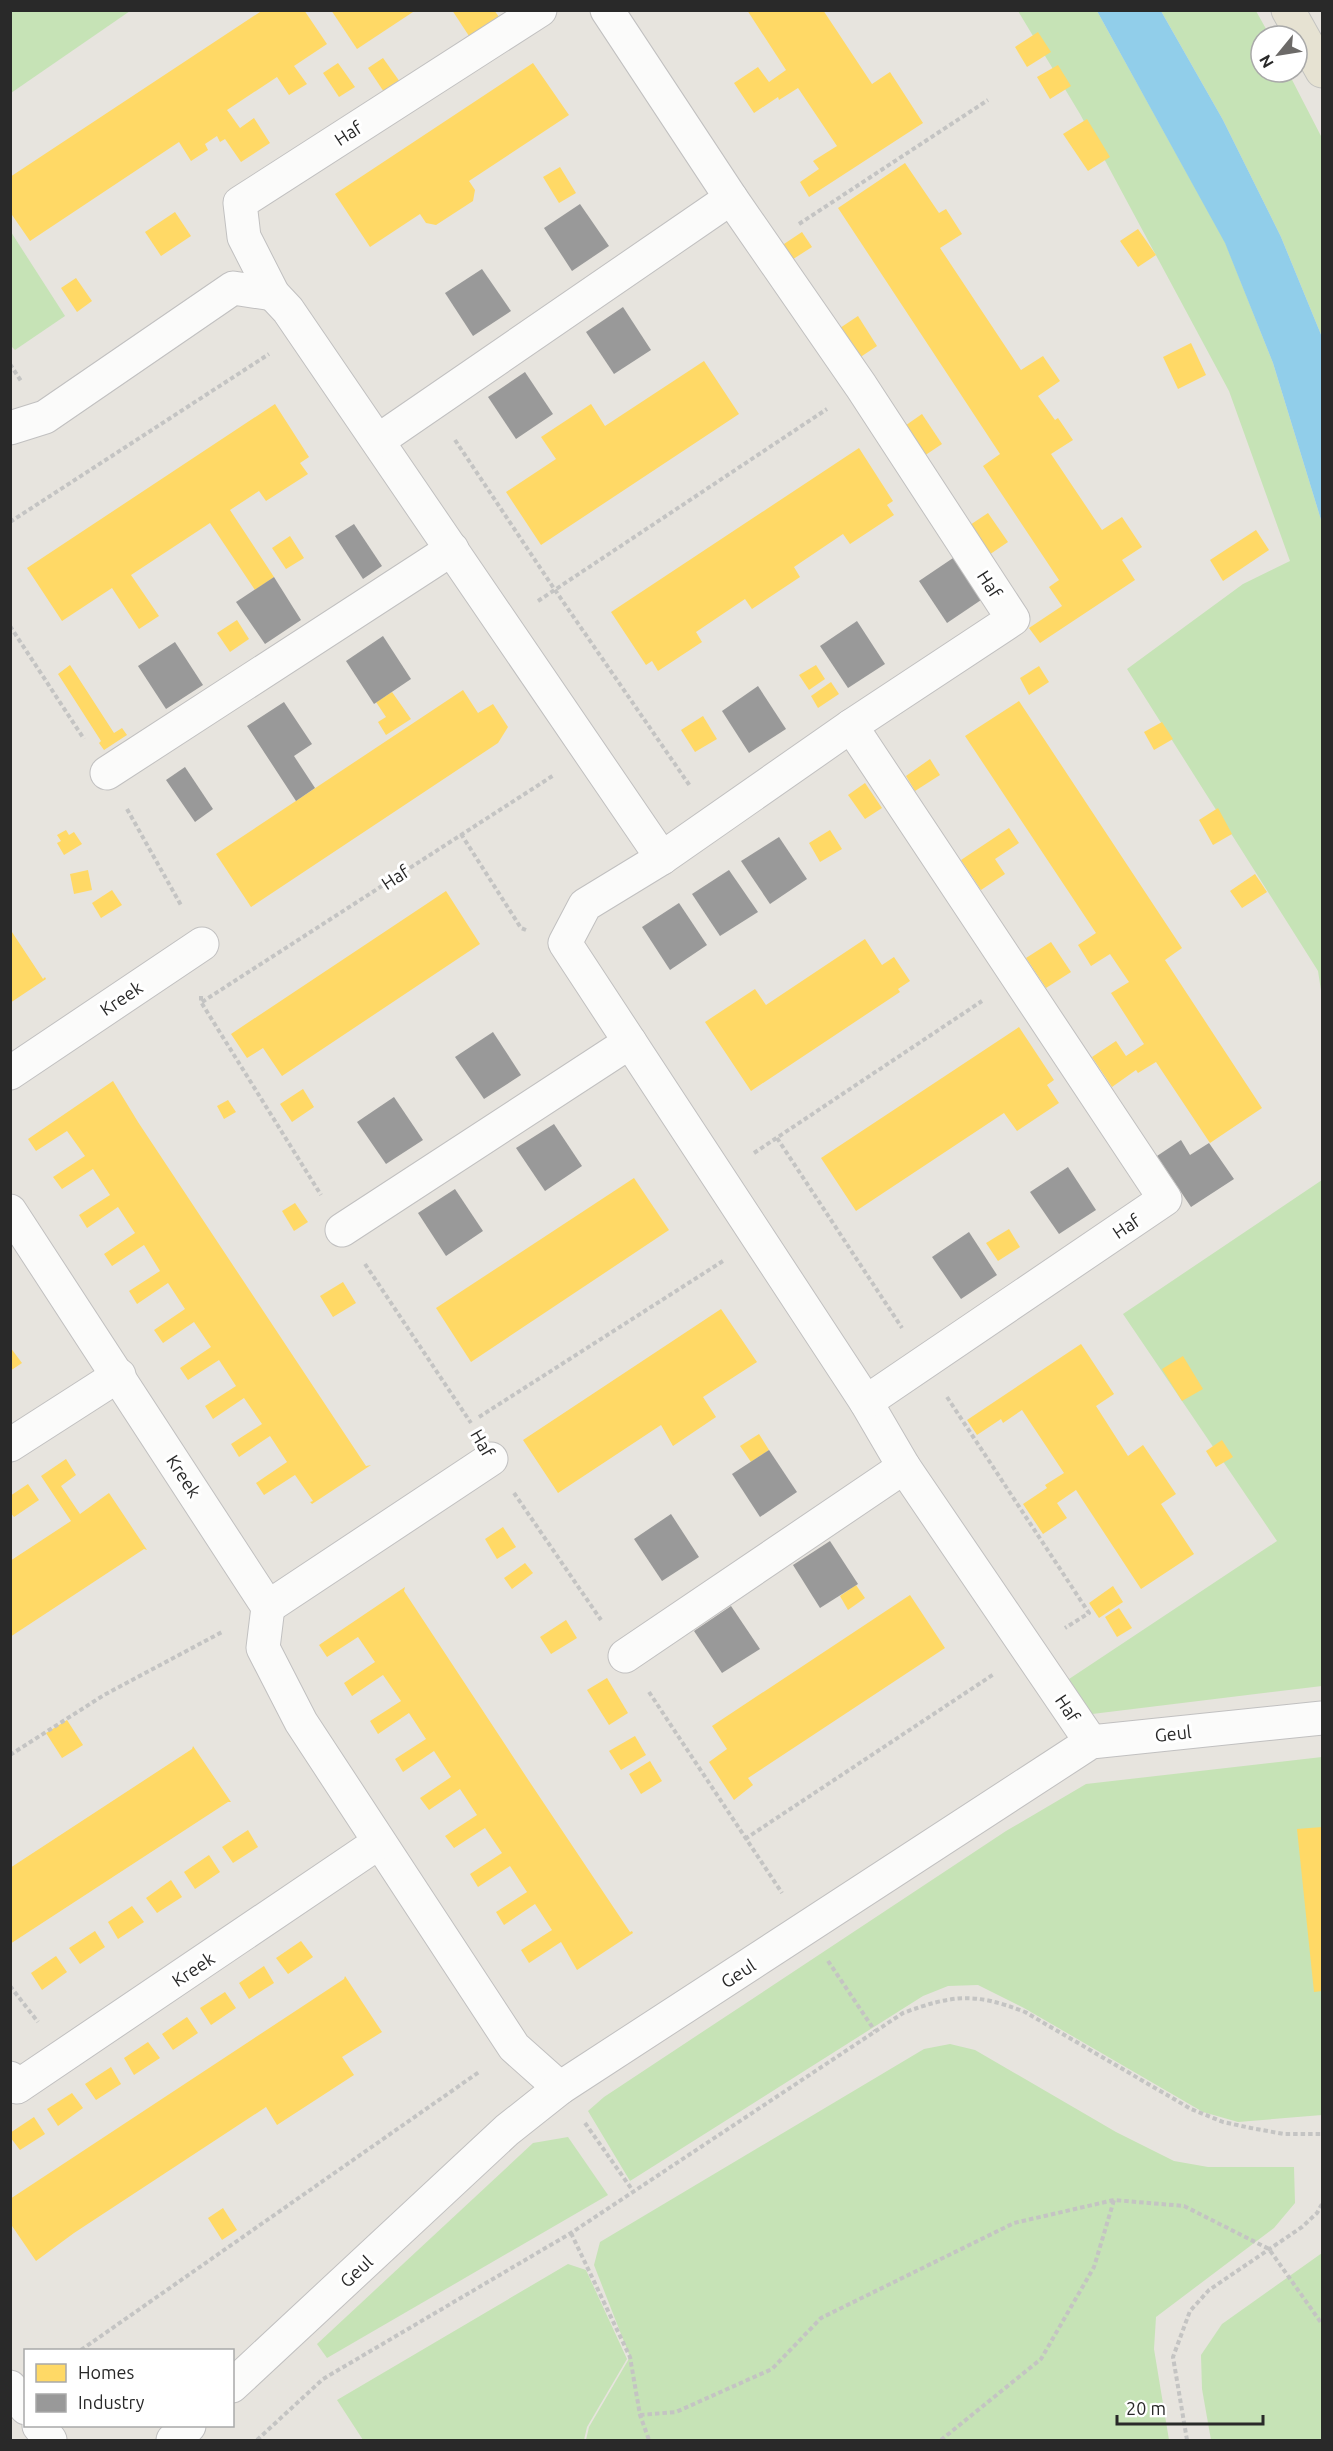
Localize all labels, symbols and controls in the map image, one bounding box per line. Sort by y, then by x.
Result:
north arrow [1249,24,1309,84]
text: N [1255,52,1277,71]
street label: Haf [331,117,366,149]
street label: Haf [974,567,1006,602]
street label: Haf [378,861,413,893]
street label: Kreek [96,977,146,1019]
street label: Haf [1109,1210,1144,1242]
street label: Haf [467,1426,499,1461]
street label: Kreek [163,1451,205,1501]
street label: Haf [1052,1691,1084,1726]
street label: Geul [1154,1721,1193,1745]
street label: Kreek [168,1948,218,1990]
street label: Geul [717,1954,759,1991]
street label: Geul [336,2251,377,2291]
legend [24,2349,234,2427]
text: Homes [78,2362,135,2382]
scale bar [1117,2388,1262,2426]
text: Industry [78,2392,145,2412]
text: 20 m [1126,2398,1166,2418]

